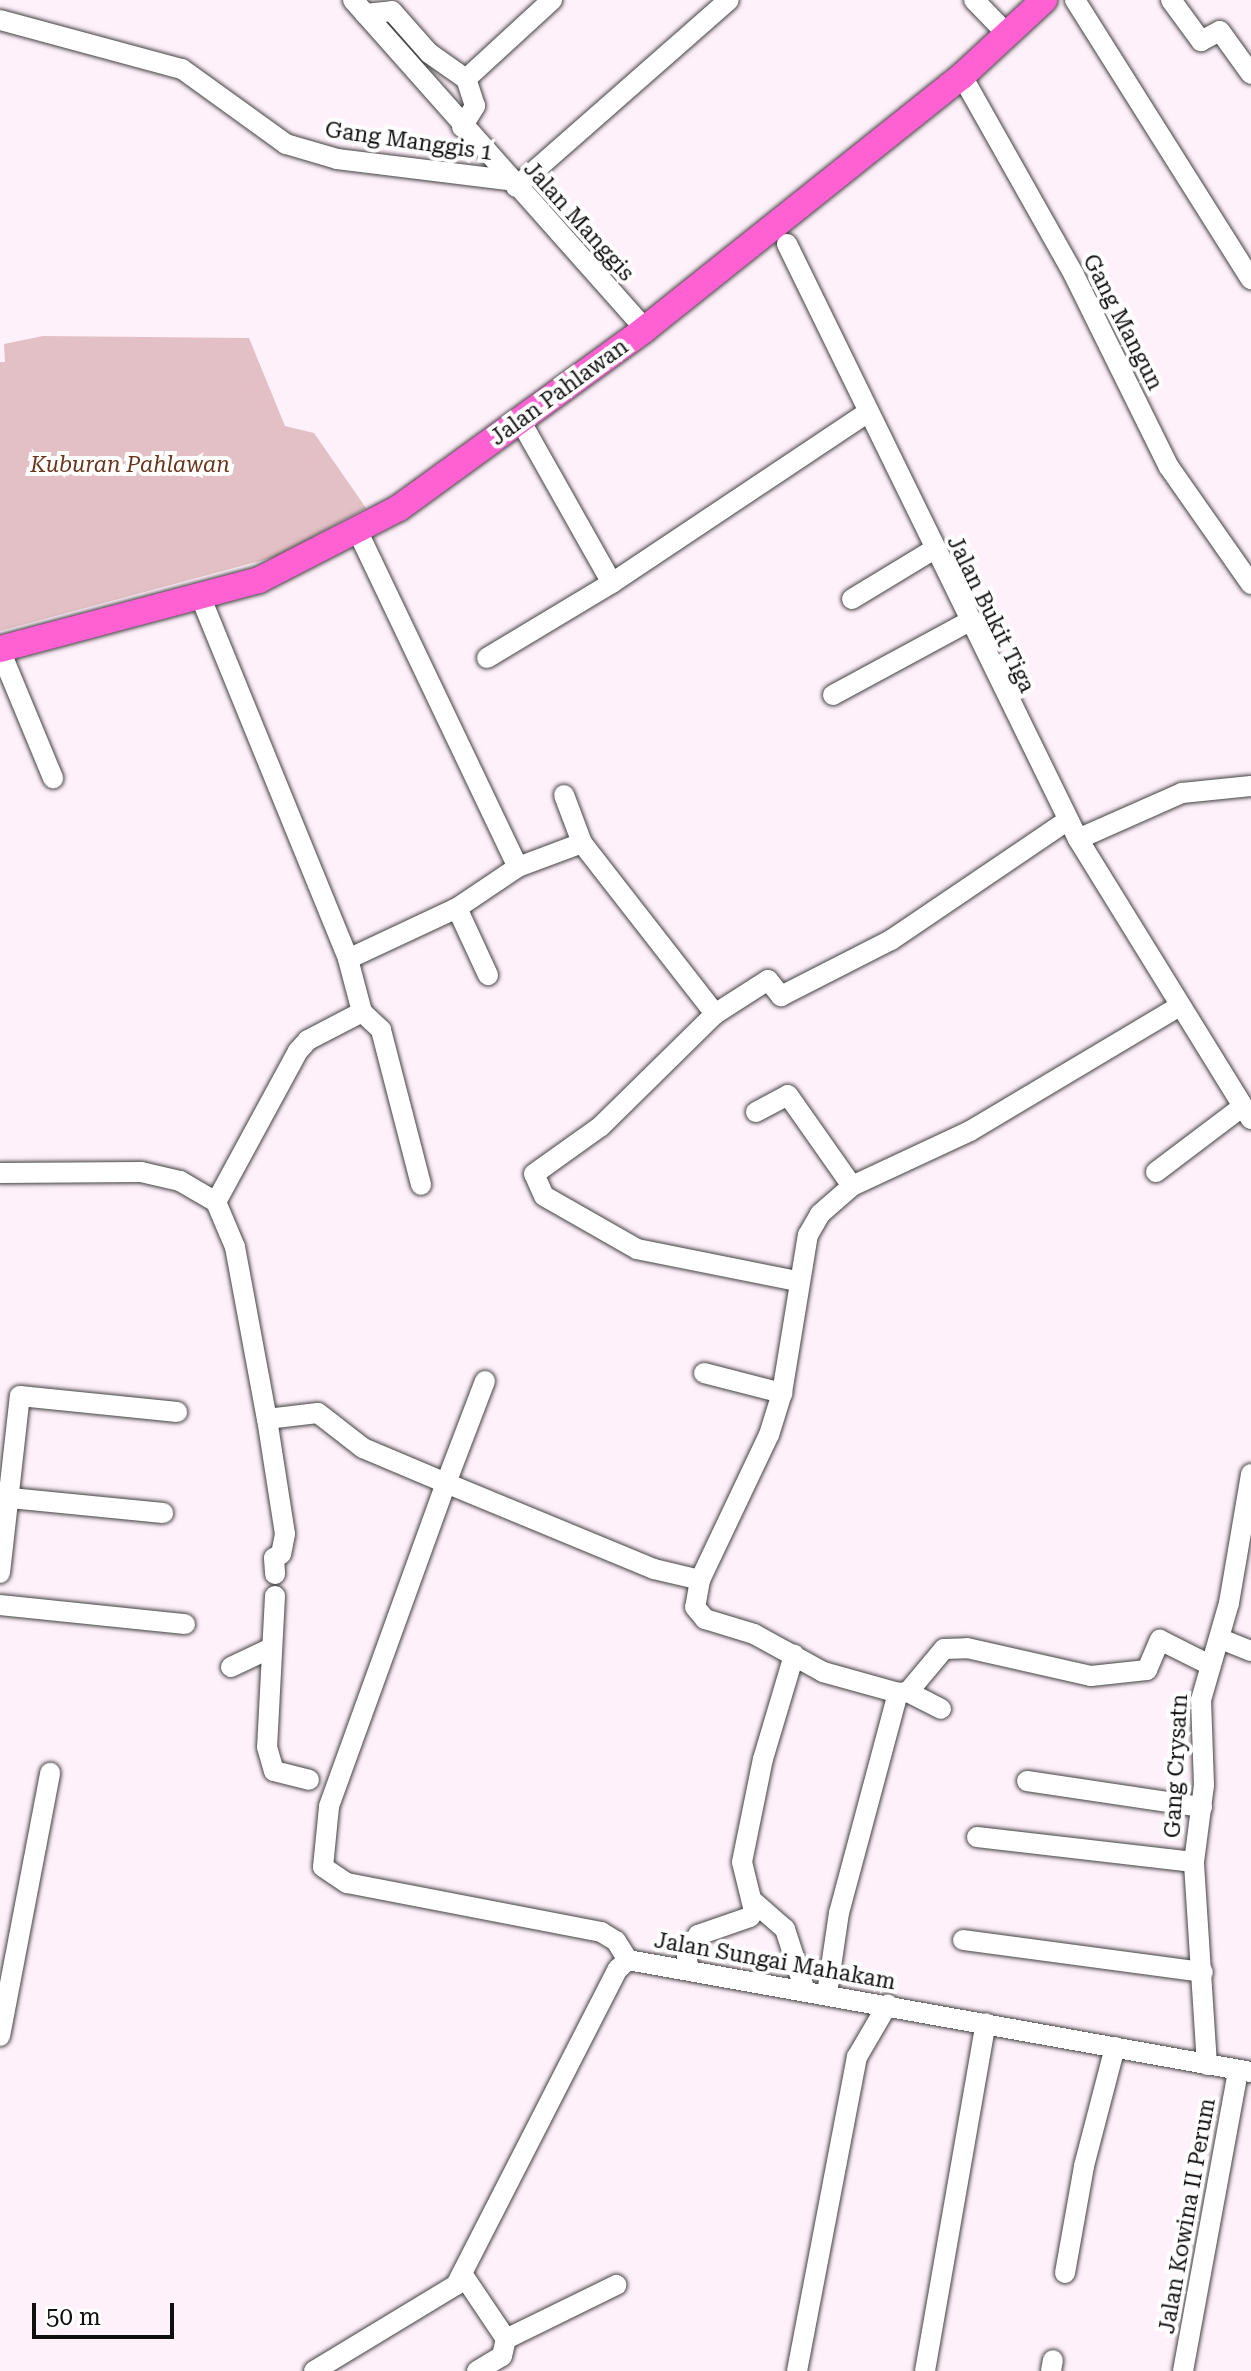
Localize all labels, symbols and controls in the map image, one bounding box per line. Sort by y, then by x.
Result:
street label: Gang Manggis 1 [323,116,495,166]
street label: Jalan Manggis [518,156,640,286]
street label: Gang Mangun [1077,250,1169,394]
street label: Jalan Pahlawan [485,333,633,451]
park label: Kuburan Pahlawan [30,452,230,478]
street label: Jalan Bukit Tiga [942,531,1040,697]
street label: Gang Crysatn [1159,1693,1193,1839]
street label: Jalan Sungai Mahakam [652,1927,898,1995]
street label: Jalan Kowina II Perum [1153,2096,1221,2336]
scale bar [36,2287,178,2337]
text: 50 m [46,2303,101,2331]

